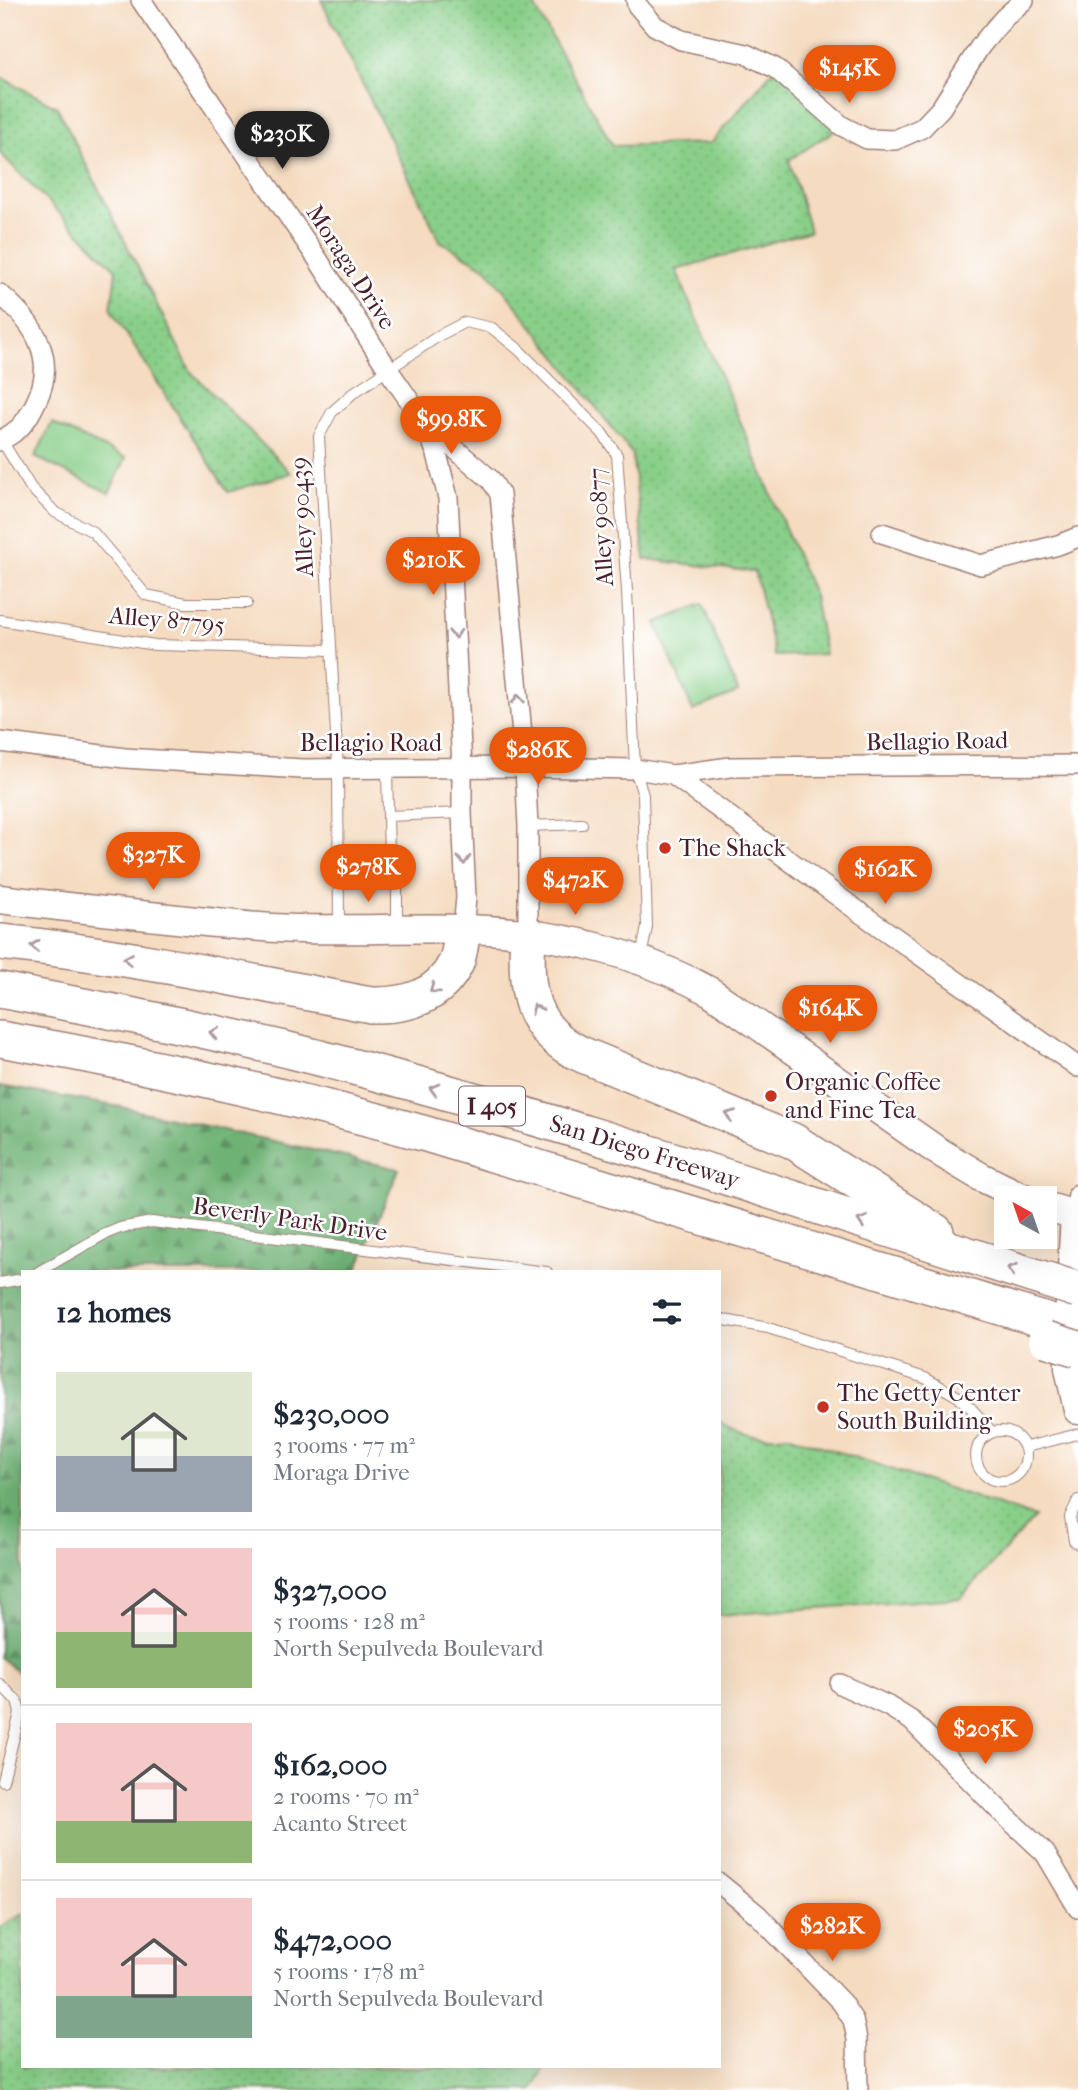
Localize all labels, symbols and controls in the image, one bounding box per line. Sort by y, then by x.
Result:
pin: $145K [800,46,898,105]
text: $145K [819,54,879,81]
pin: $230K [233,111,331,171]
text: $230K [250,120,314,147]
street label: Moraga Drive [300,200,402,335]
pin: $99.8K [394,396,508,456]
text: $99.8K [416,405,486,432]
street label: Alley 90439 [285,456,319,579]
street label: Alley 90877 [583,467,619,588]
pin: $210K [384,538,482,597]
text: $210K [402,546,464,573]
street label: Alley 87795 [107,601,226,639]
one-way arrow [448,629,463,640]
one-way arrow [511,693,526,705]
street label: Bellagio Road [866,726,1009,756]
pin: $286K [489,728,587,787]
street label: Bellagio Road [300,729,443,757]
text: $286K [505,736,571,763]
pin: $327K [104,832,202,892]
place label: The Shack [679,834,787,862]
marker: The Shack [657,840,673,856]
text: $327K [122,841,184,868]
pin: $278K [319,844,417,904]
pin: $162K [836,846,934,906]
text: $278K [336,853,400,880]
one-way arrow [457,854,472,865]
text: $162K [854,855,916,882]
pin: $472K [526,858,624,917]
text: $472K [542,866,608,893]
one-way arrow [29,939,40,954]
one-way arrow [123,953,135,968]
one-way arrow [429,981,442,993]
pin: $164K [781,986,879,1045]
text: $164K [798,994,862,1021]
one-way arrow [530,1004,544,1016]
one-way arrow [208,1027,220,1041]
place label: Organic Coffee and Fine Tea [785,1068,941,1124]
one-way arrow [428,1083,440,1097]
road number: I 405 [459,1086,525,1126]
marker: Organic Coffee and Fine Tea [763,1088,779,1104]
street label: San Diego Freeway [546,1109,744,1195]
one-way arrow [725,1109,737,1123]
north arrow [994,1186,1057,1250]
map controls [994,1186,1057,1249]
street label: Beverly Park Drive [191,1191,389,1247]
one-way arrow [857,1215,869,1230]
one-way arrow [1006,1263,1019,1277]
icon: filters [648,1293,686,1331]
text: 12 homes [56,1295,171,1330]
place label: The Getty Center South Building [837,1379,1021,1435]
text: $230,000 [273,1397,390,1432]
marker: The Getty Center South Building [815,1399,831,1415]
icon: home [112,1400,196,1484]
text: 3 rooms · 77 m² [273,1432,415,1459]
text: Moraga Drive [273,1459,410,1486]
text: $327,000 [273,1573,387,1608]
icon: home [112,1576,196,1660]
text: 5 rooms · 128 m² [273,1608,425,1635]
text: North Sepulveda Boulevard [273,1635,543,1662]
pin: $205K [936,1706,1034,1766]
text: $205K [953,1715,1017,1742]
text: $162,000 [273,1748,388,1783]
icon: home [112,1751,196,1835]
text: 2 rooms · 70 m² [273,1783,419,1810]
text: Acanto Street [273,1810,407,1837]
pin: $282K [783,1904,881,1963]
text: $282K [800,1912,864,1939]
text: $472,000 [273,1923,392,1958]
icon: home [112,1926,196,2010]
text: 5 rooms · 178 m² [273,1958,424,1985]
text: North Sepulveda Boulevard [273,1985,543,2012]

